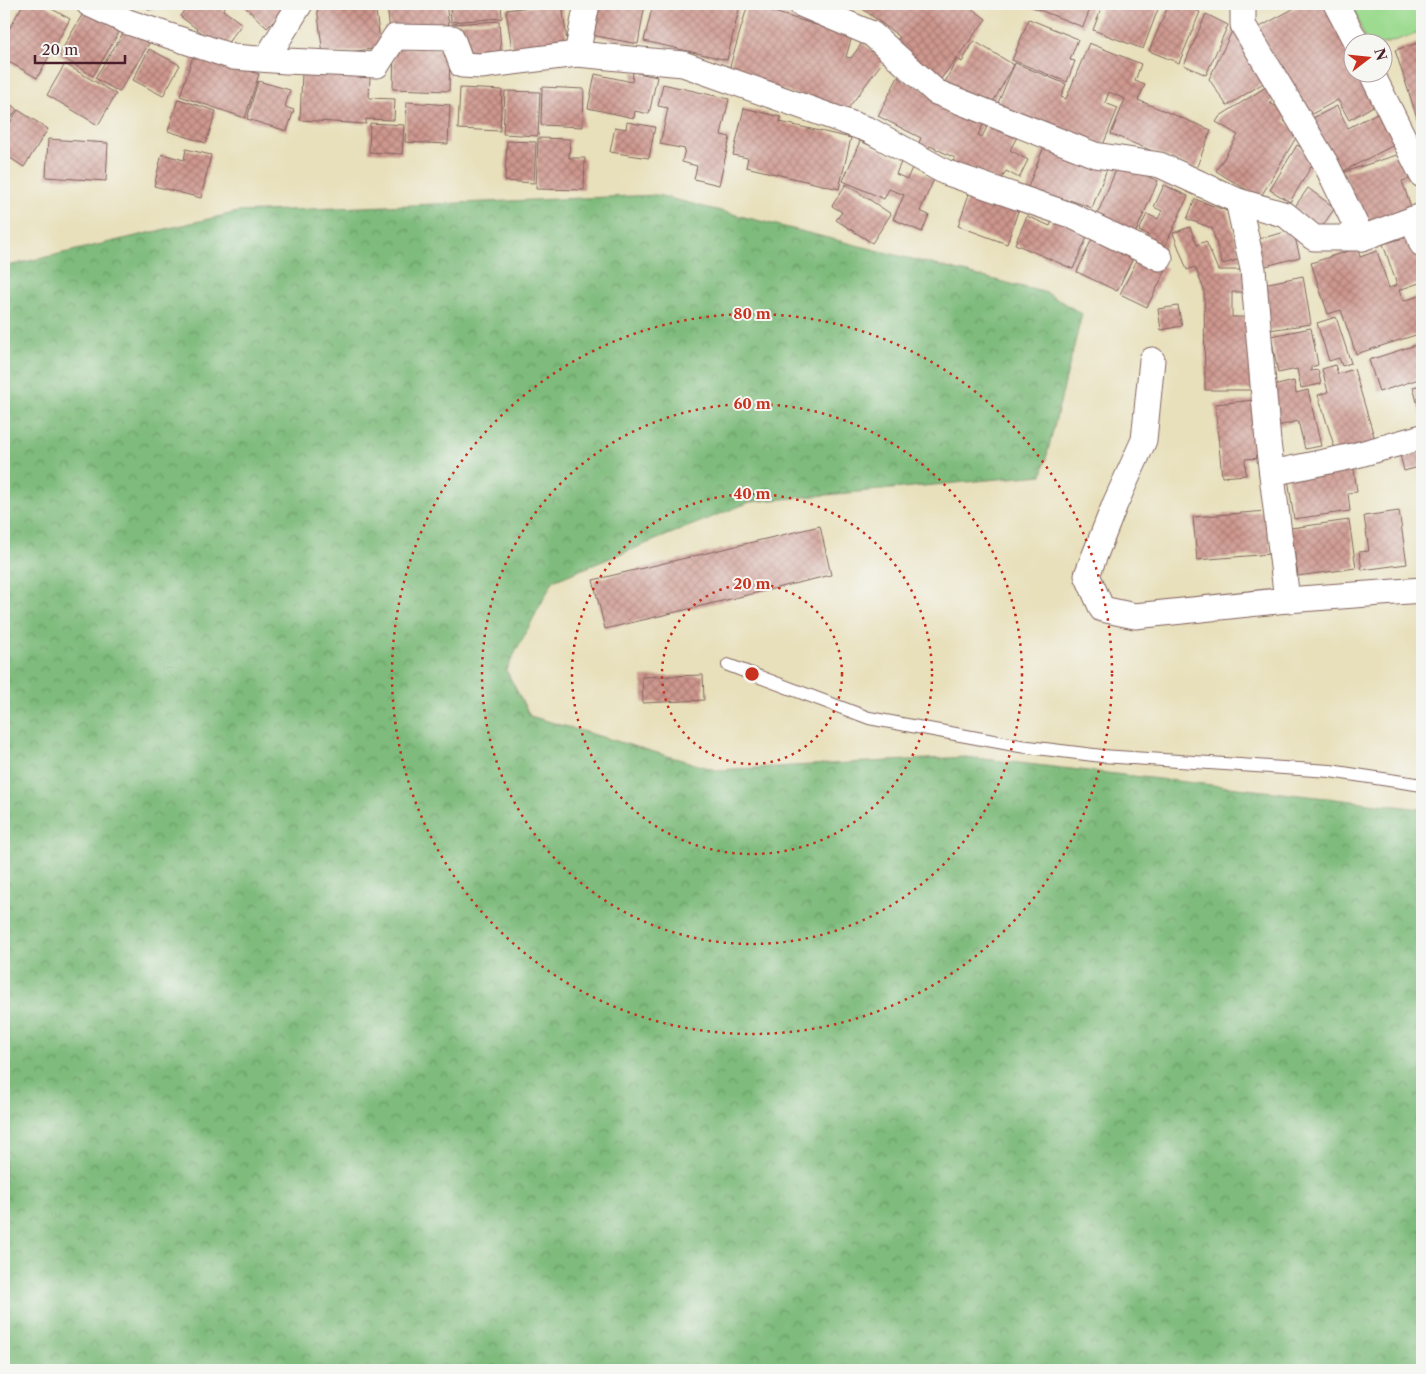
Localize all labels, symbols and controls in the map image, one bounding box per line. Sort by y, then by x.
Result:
scale bar [35,32,125,64]
north arrow [1344,32,1394,82]
text: 20 m [42,40,78,59]
text: N [1370,46,1391,63]
text: 80 m [733,304,771,323]
text: 60 m [733,394,771,413]
text: 40 m [733,484,771,503]
text: 20 m [733,574,771,593]
centre of rings [743,665,761,683]

